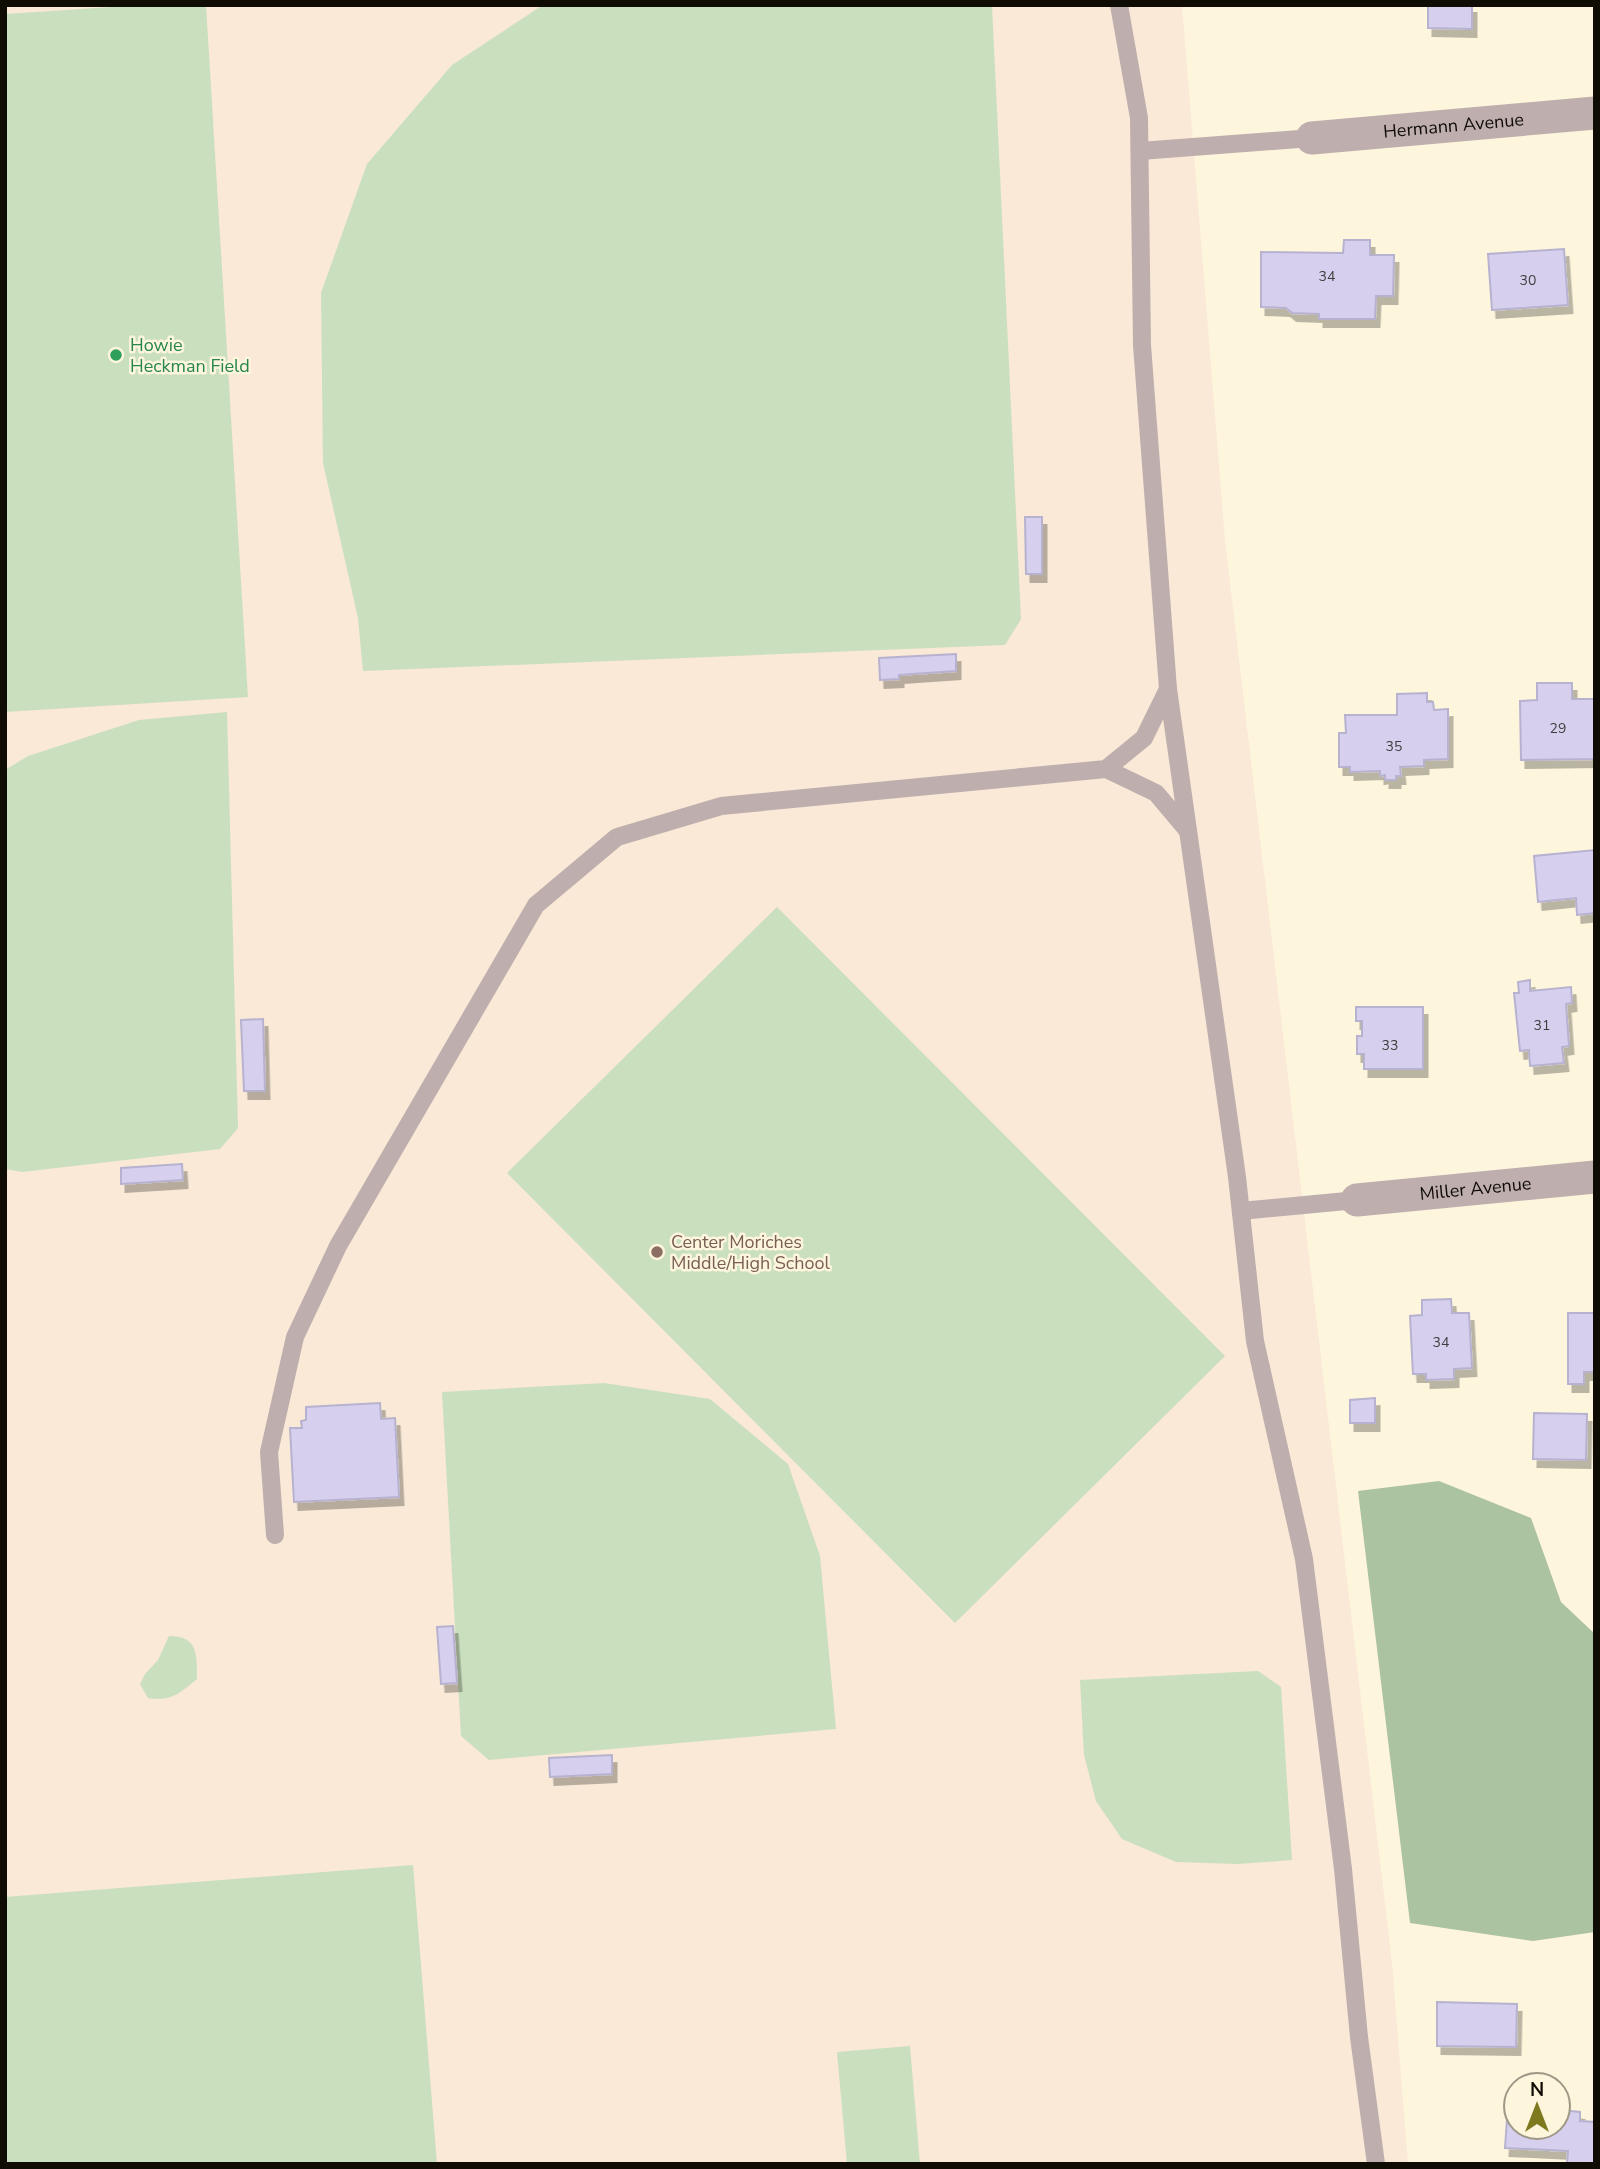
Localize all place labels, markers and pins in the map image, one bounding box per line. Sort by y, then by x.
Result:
place label: Howie Heckman Field [130,333,250,378]
marker: Howie Heckman Field [108,347,124,363]
place label: Center Moriches Middle/High School [671,1230,830,1275]
marker: Center Moriches Middle/High School [649,1244,665,1260]

